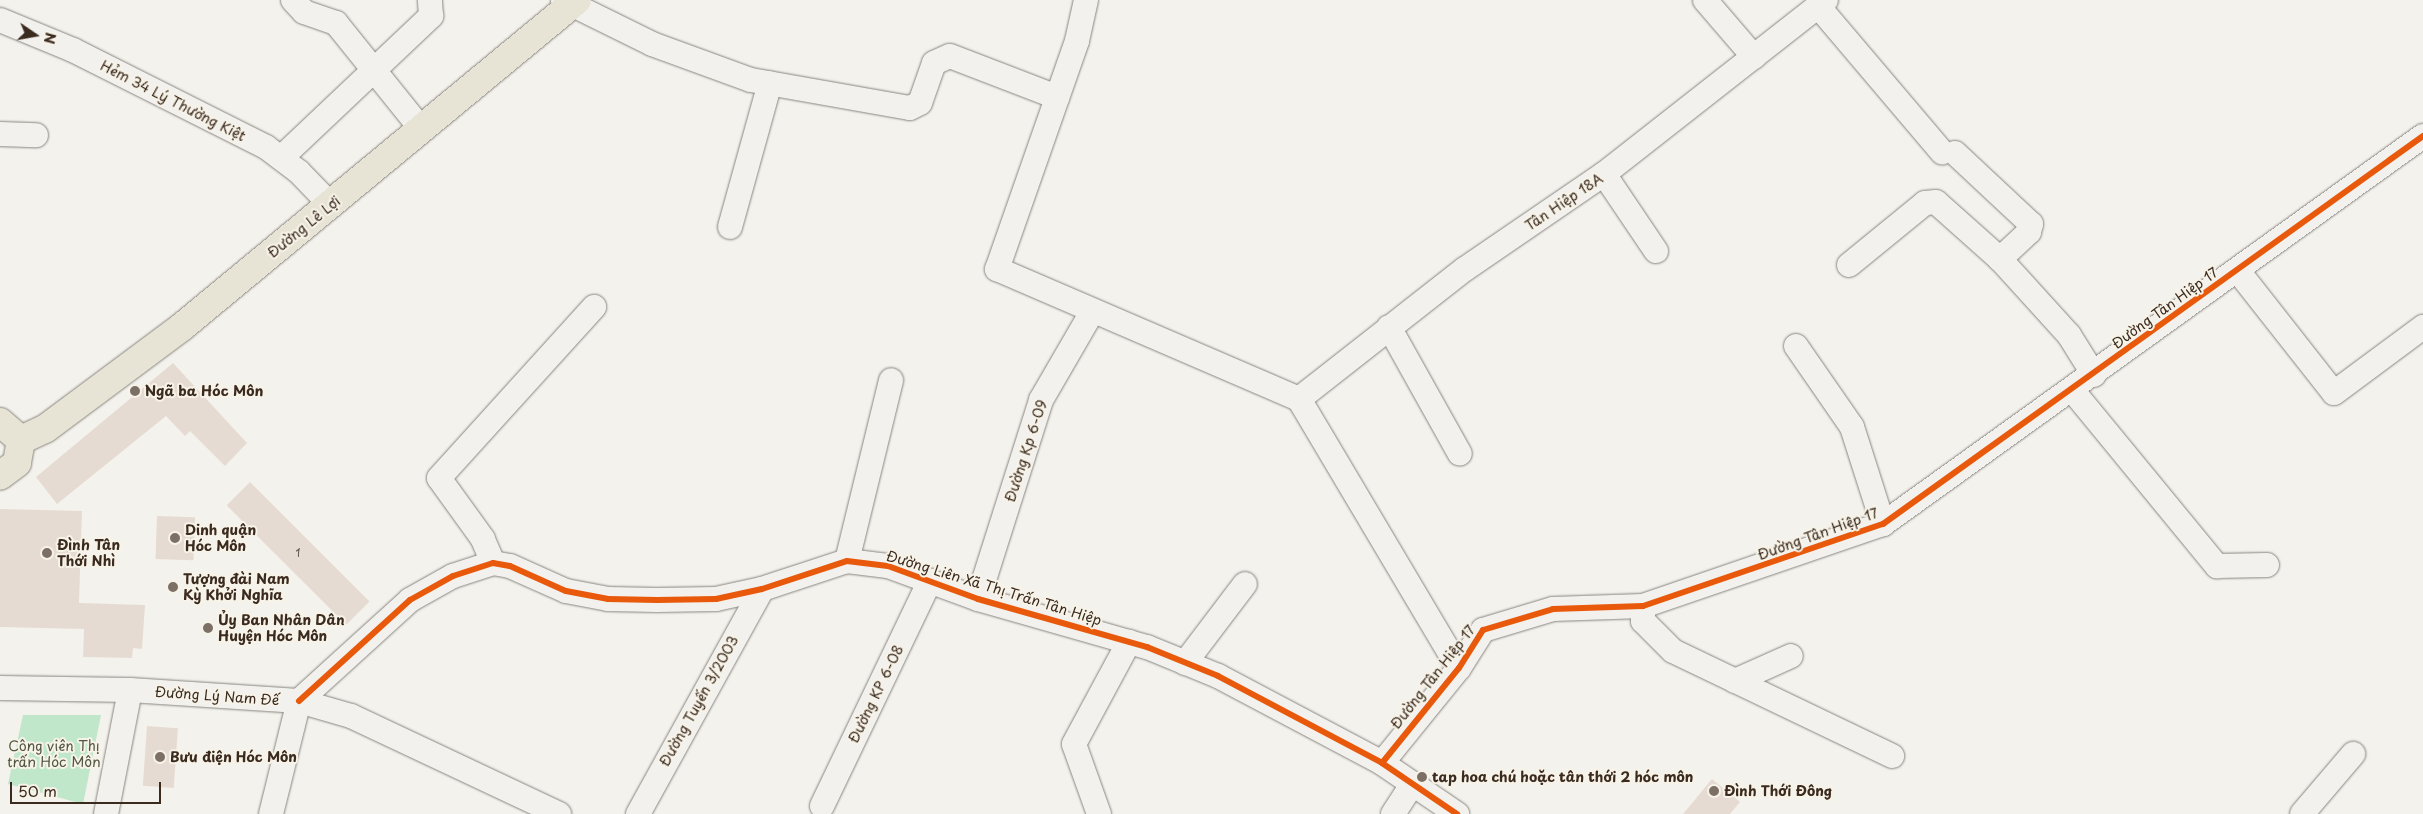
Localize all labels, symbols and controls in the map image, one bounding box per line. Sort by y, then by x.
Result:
north arrow [10,10,60,60]
text: N [39,31,62,46]
street label: Hẻm 34 Lý Thường Kiệt [98,57,248,145]
street label: Tân Hiệp 18A [1522,170,1606,234]
street label: Đường Lê Lợi [264,193,344,261]
street label: Đường Tân Hiệp 17 [2108,264,2222,352]
place label: Ngã ba Hóc Môn [145,383,263,399]
marker: Ngã ba Hóc Môn [129,385,141,397]
street label: Đường Kp 6-09 [1002,398,1050,504]
street label: Đường Tân Hiệp 17 [1755,504,1881,564]
place label: Dinh quận Hóc Môn [185,522,257,554]
marker: Dinh quận Hóc Môn [169,532,181,544]
place label: Đình Tân Thới Nhì [57,537,120,570]
house number: 1 [296,546,300,560]
marker: Đình Tân Thới Nhì [41,547,53,559]
street label: Đường Liên Xã Thị Trấn Tân Hiệp [884,547,1104,629]
place label: Tượng đài Nam Kỳ Khởi Nghĩa [183,571,291,604]
marker: Tượng đài Nam Kỳ Khởi Nghĩa [167,581,179,593]
place label: Ủy Ban Nhân Dân Huyện Hóc Môn [218,612,345,644]
street label: Đường Tân Hiệp 17 [1387,621,1479,733]
marker: Ủy Ban Nhân Dân Huyện Hóc Môn [202,622,214,634]
street label: Đường Tuyến 3/2003 [656,633,742,769]
street label: Đường KP 6-08 [845,642,907,746]
street label: Đường Lý Nam Đế [154,683,280,709]
park label: Công viên Thị trấn Hóc Môn [8,738,100,770]
place label: Bưu điện Hóc Môn [170,749,297,765]
marker: Bưu điện Hóc Môn [154,751,166,763]
place label: tap hoa chú hoặc tân thới 2 hóc môn [1432,769,1696,785]
marker: tap hoa chú hoặc tân thới 2 hóc môn [1416,771,1428,783]
scale bar [12,772,164,804]
text: 50 m [18,779,57,802]
place label: Đình Thới Đông [1724,783,1833,799]
marker: Đình Thới Đông [1708,785,1720,797]

